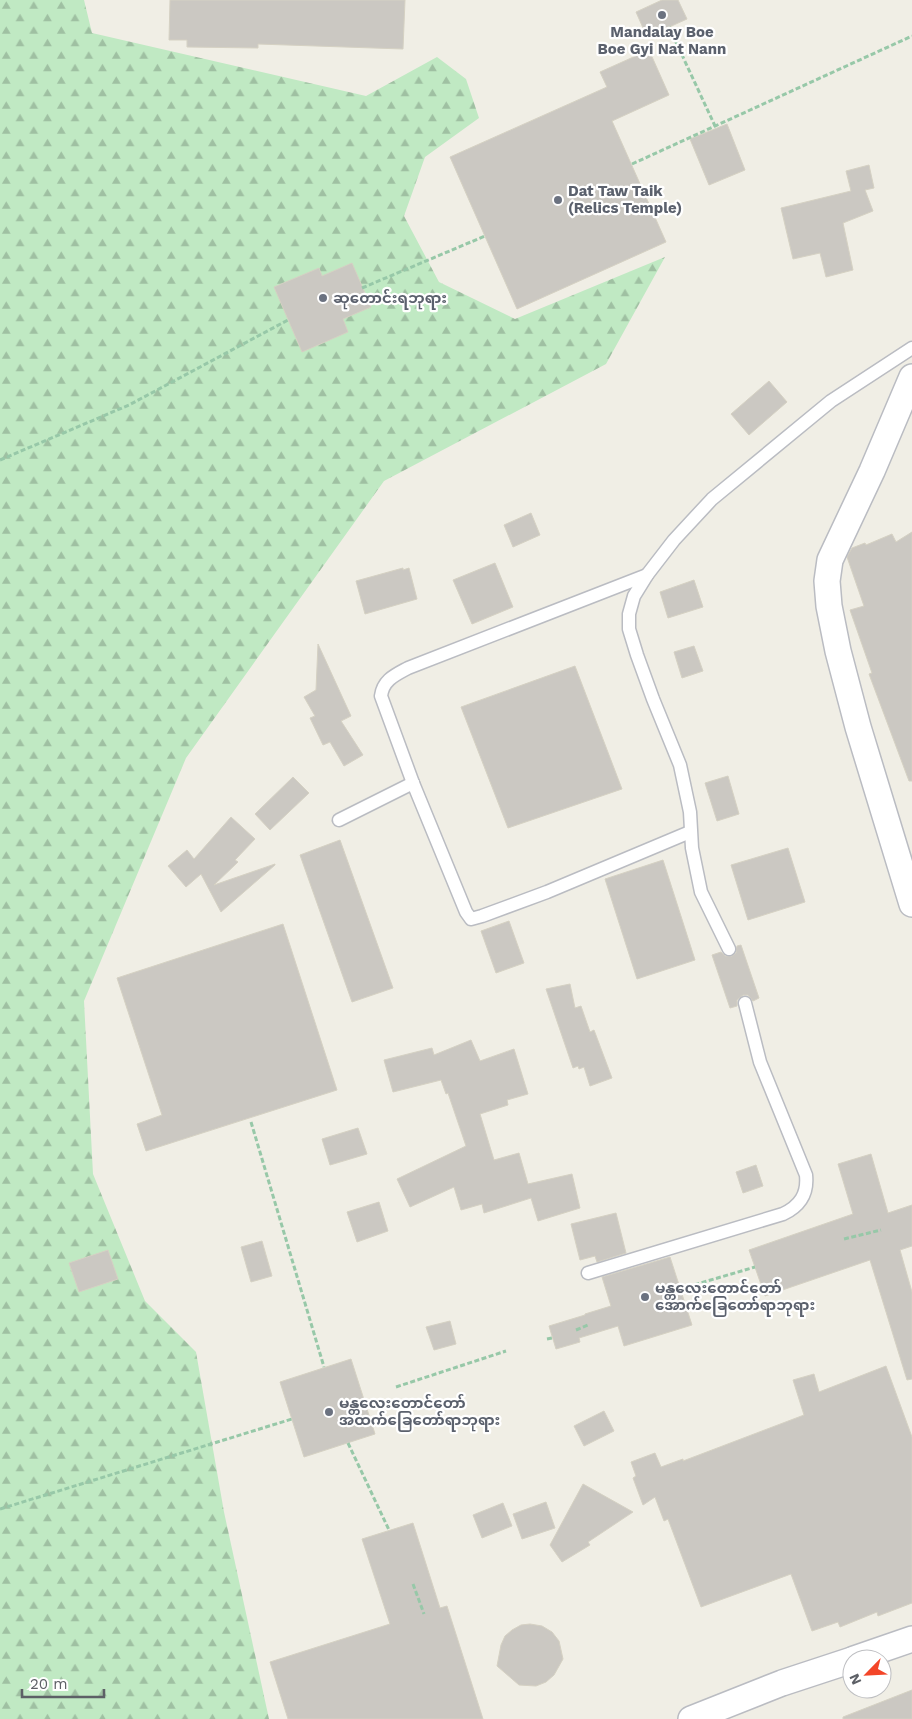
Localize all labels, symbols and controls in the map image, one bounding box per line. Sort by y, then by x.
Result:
marker: Mandalay Boe Boe Gyi Nat Nann [656,9,668,21]
place label: Mandalay Boe Boe Gyi Nat Nann [598,23,726,58]
place label: Dat Taw Taik (Relics Temple) [568,182,682,217]
marker: Dat Taw Taik (Relics Temple) [552,194,564,206]
place label: ဆုတောင်းရဘုရား [333,288,447,310]
marker: ဆုတောင်းရဘုရား [317,292,329,304]
place label: မန္တ‌လေးတောင်တော် အောက်ခြေတော်ရာဘုရား‌ [655,1278,815,1317]
marker: မန္တ‌လေးတောင်တော် အောက်ခြေတော်ရာဘုရား‌ [639,1291,651,1303]
place label: မန္တ‌လေးတောင်တော် အထက်ခြေတော်ရာဘုရား‌ [339,1393,500,1432]
marker: မန္တ‌လေးတောင်တော် အထက်ခြေတော်ရာဘုရား‌ [323,1406,335,1418]
north arrow [842,1649,892,1699]
scale bar [22,1666,105,1698]
text: N [846,1671,865,1687]
text: 20 m [30,1675,68,1693]

